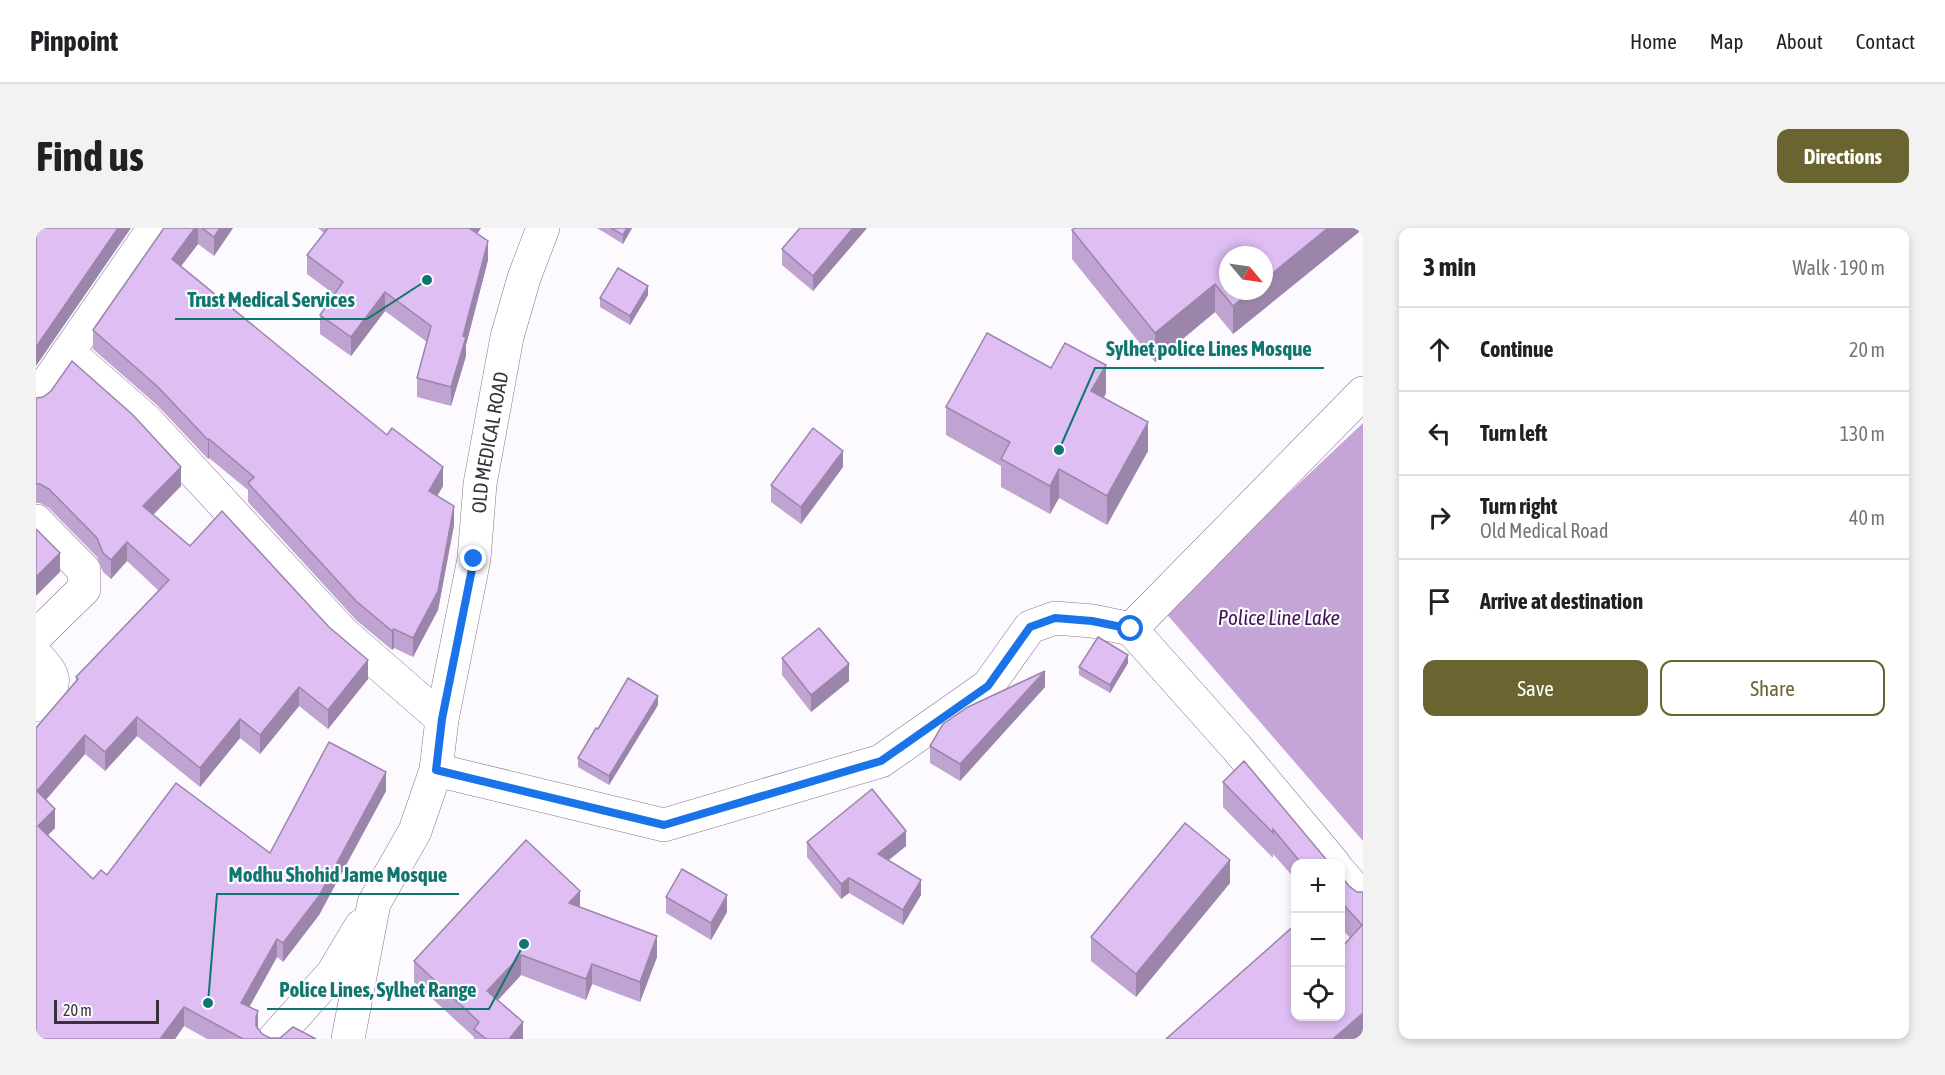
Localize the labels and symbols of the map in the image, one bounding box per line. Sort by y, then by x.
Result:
north arrow [1219,246,1273,300]
callout: Trust Medical Services [175,280,367,319]
text: Trust Medical Services [187,287,355,311]
callout: Sylhet police Lines Mosque [1095,329,1324,368]
text: Sylhet police Lines Mosque [1106,336,1312,360]
street label: OLD MEDICAL ROAD [466,370,512,514]
route end [460,545,486,571]
water label: Police Line Lake [1218,605,1340,629]
route start [1117,615,1143,641]
callout: Modhu Shohid Jame Mosque [217,855,459,894]
text: Modhu Shohid Jame Mosque [229,862,447,886]
callout: Police Lines, Sylhet Range [267,970,489,1009]
text: Police Lines, Sylhet Range [279,977,477,1001]
scale bar [54,997,159,1024]

